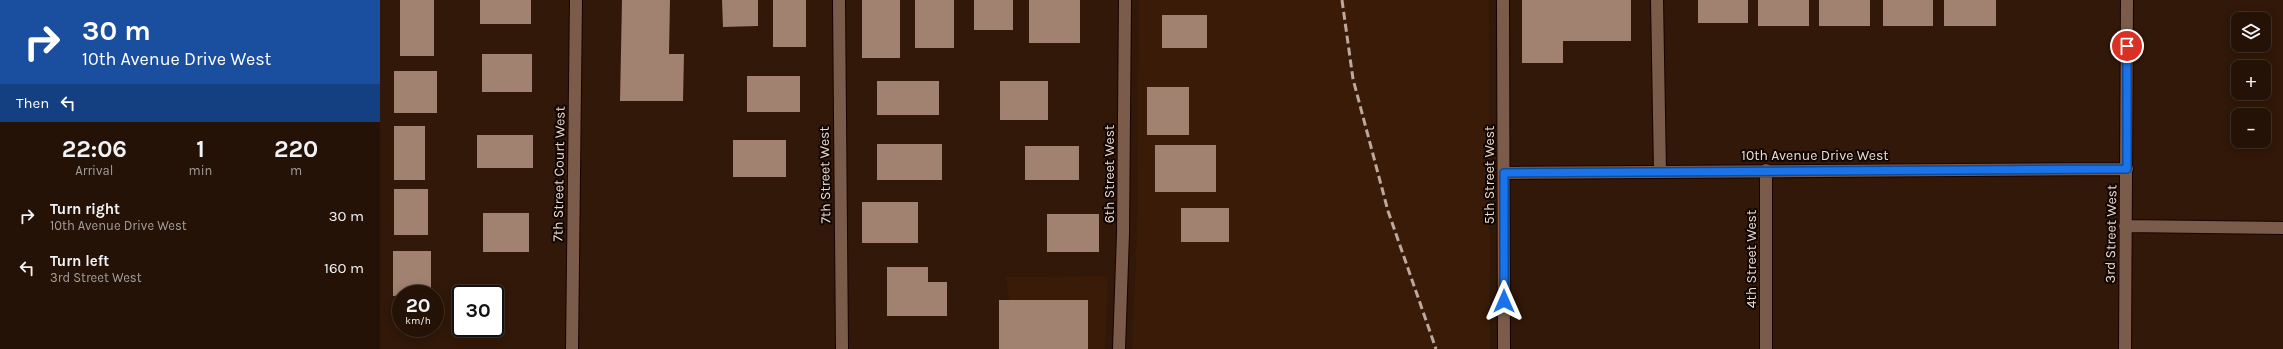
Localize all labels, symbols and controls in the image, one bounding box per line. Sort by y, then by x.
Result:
map controls [2231,12,2271,148]
button: layers [2231,12,2271,52]
text: 30 m [82,14,151,47]
icon: right [16,16,68,68]
pin [2110,29,2144,63]
icon: arrive [2116,35,2138,57]
text: 10th Avenue Drive West [82,48,271,70]
button: + [2231,60,2271,100]
icon: left [57,92,79,114]
text: Then [16,94,49,112]
street label: 7th Street Court West [549,106,569,242]
button: − [2231,108,2271,148]
street label: 6th Street West [1101,125,1118,223]
street label: 7th Street West [816,126,834,224]
street label: 5th Street West [1481,126,1498,224]
text: 22:06 [62,135,127,163]
text: 1 [196,135,205,163]
text: 220 [274,135,318,163]
street label: 10th Avenue Drive West [1741,147,1889,164]
text: Arrival [75,163,113,178]
text: min [189,163,212,178]
text: m [290,163,302,178]
street label: 3rd Street West [2102,185,2120,283]
text: Turn right [50,200,120,218]
icon: right [16,205,38,227]
text: 30 m [329,207,364,225]
street label: 4th Street West [1743,210,1760,308]
text: 10th Avenue Drive West [50,218,187,233]
text: Turn left [50,252,109,270]
icon: left [16,257,38,279]
text: 160 m [324,259,364,277]
text: 3rd Street West [50,270,142,285]
position arrow [1483,280,1525,322]
speed limit sign: 30 [452,285,504,337]
text: 20 [406,294,430,317]
text: km/h [405,315,431,327]

